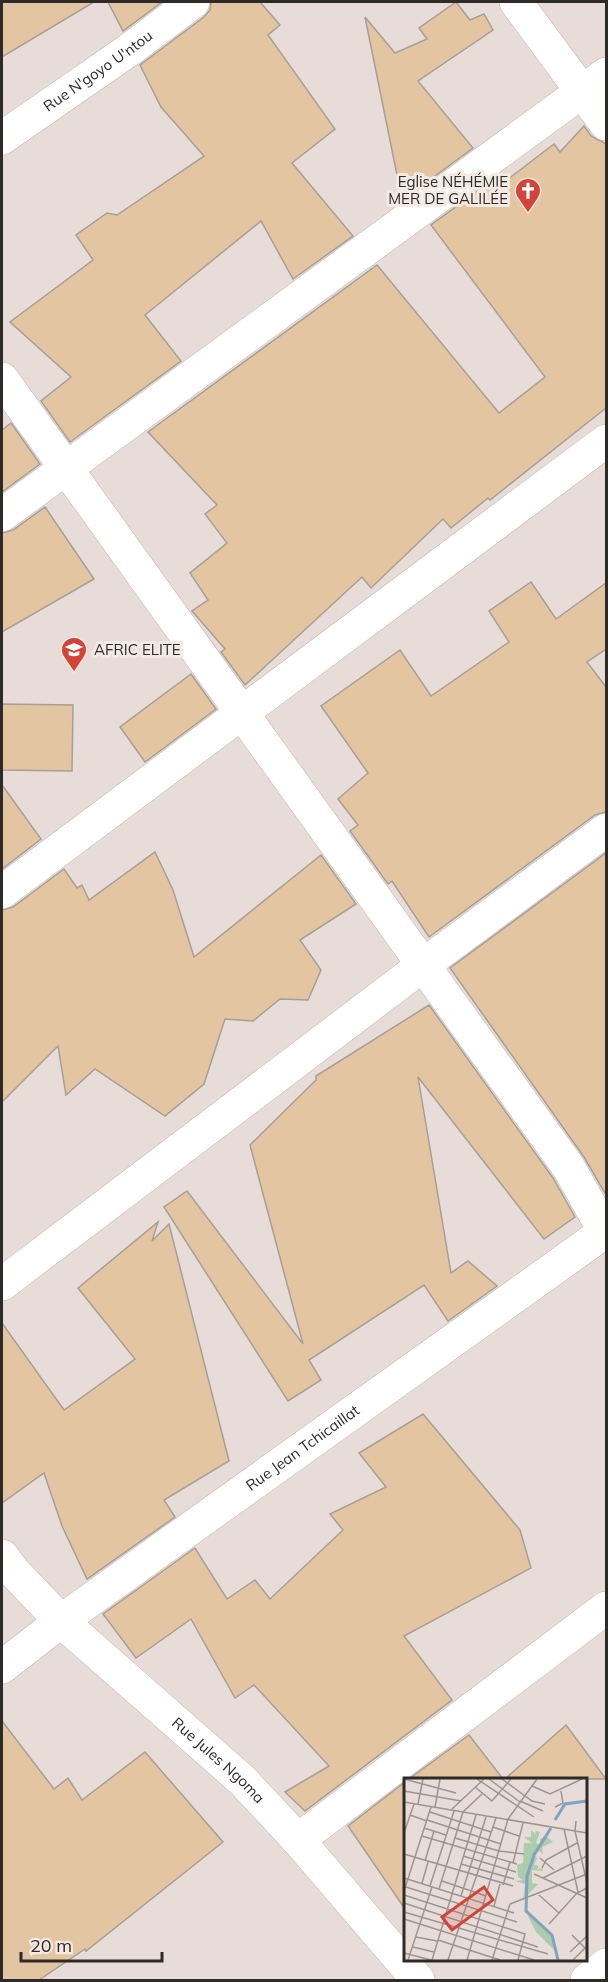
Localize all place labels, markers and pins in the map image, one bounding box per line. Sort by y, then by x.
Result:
place label: Eglise NÉHÉMIE MER DE GALILÉE [388,172,508,208]
church icon: Eglise NÉHÉMIE MER DE GALILÉE [513,176,543,214]
school or university icon: AFRIC ELITE [59,635,89,673]
place label: AFRIC ELITE [94,640,181,659]

